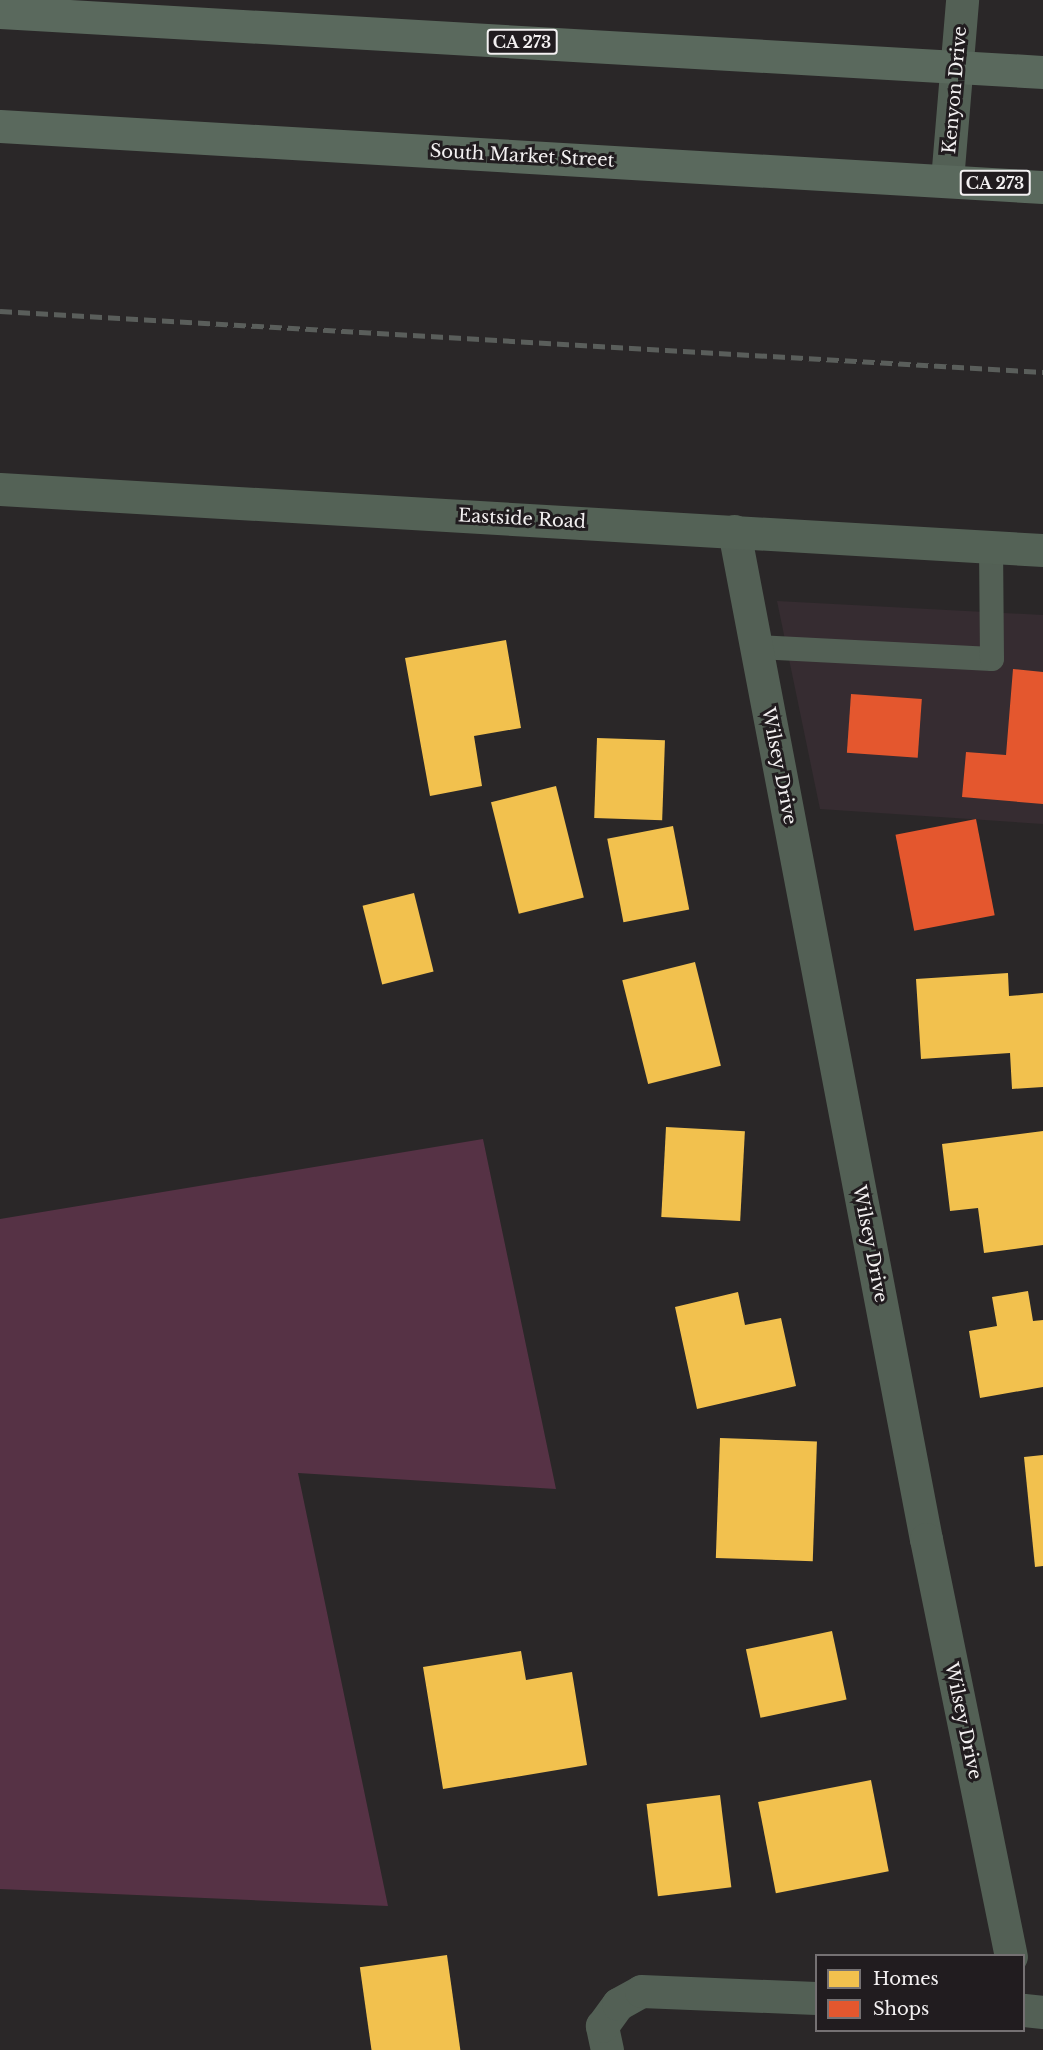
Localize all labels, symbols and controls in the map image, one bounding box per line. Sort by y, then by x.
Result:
street label: Kenyon Drive [939,25,971,155]
road number: CA 273 [486,29,558,55]
street label: South Market Street [429,140,615,172]
road number: CA 273 [959,170,1031,196]
street label: Eastside Road [458,505,586,533]
street label: Wilsey Drive [757,705,801,827]
street label: Wilsey Drive [848,1183,892,1305]
street label: Wilsey Drive [940,1660,986,1782]
legend [815,1954,1025,2032]
text: Homes [873,1968,939,1990]
text: Shops [873,1998,929,2020]

